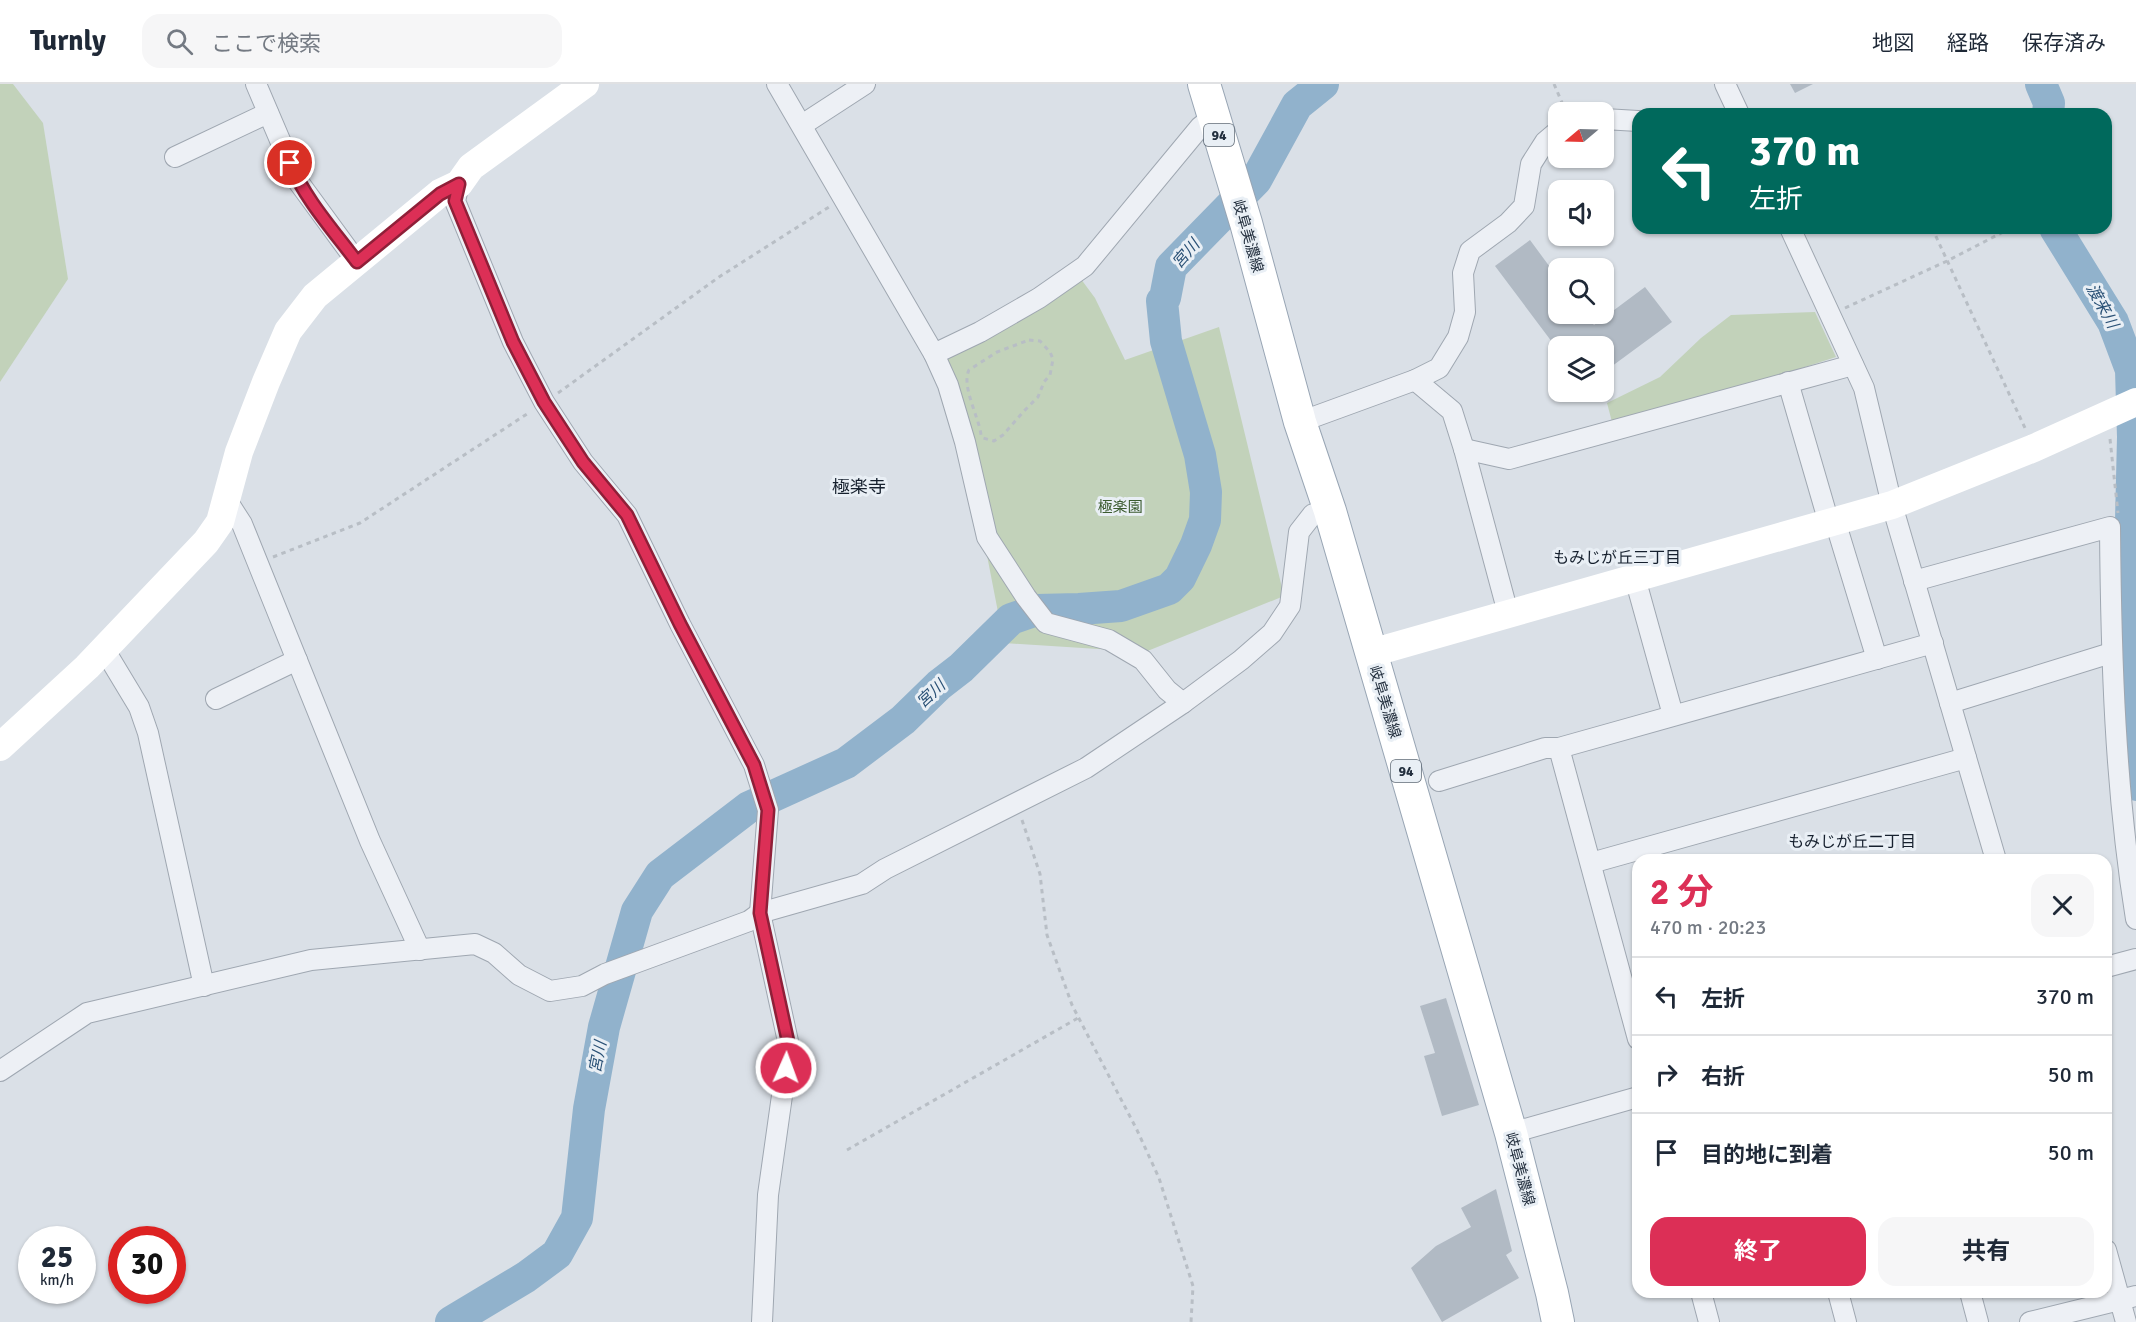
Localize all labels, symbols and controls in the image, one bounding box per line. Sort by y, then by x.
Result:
search box [142,14,562,68]
text: Turnly [30,24,106,58]
icon: search [163,25,196,58]
text: ここで検索 [211,30,321,57]
text: 地図 [1872,30,1914,56]
text: 経路 [1947,30,1989,56]
text: 保存済み [2022,30,2106,56]
north arrow [1548,102,1614,168]
map controls [1548,102,1614,402]
road number: 94 [1204,124,1234,146]
text: 370 m [1749,126,1860,177]
icon: left [1650,132,1728,210]
pin [264,137,315,188]
icon: arrive [273,146,306,179]
button: sound [1548,180,1614,246]
text: 左折 [1749,183,1803,216]
street label: 岐阜美濃線 [1229,197,1267,275]
water label: 宮川 [1168,234,1205,273]
button: search [1548,258,1614,324]
water label: 渡来川 [2082,280,2123,334]
button: layers [1548,336,1614,402]
district label: 極楽寺 [832,476,886,498]
park label: 極楽園 [1097,498,1143,516]
district label: もみじが丘三丁目 [1553,548,1681,568]
street label: 岐阜美濃線 [1365,663,1405,741]
water label: 宮川 [912,674,951,712]
road number: 94 [1391,760,1421,782]
district label: もみじが丘二丁目 [1788,832,1916,852]
text: 2 分 [1650,870,1713,915]
button: close [2031,874,2094,937]
text: 470 m · 20:23 [1650,915,1766,940]
icon: left [1650,980,1683,1013]
text: 370 m [2036,983,2094,1010]
text: 左折 [1701,985,1745,1012]
position arrow [754,1036,818,1100]
water label: 宮川 [585,1037,611,1075]
icon: right [1650,1058,1683,1091]
text: 50 m [2048,1061,2094,1088]
text: 右折 [1701,1063,1745,1090]
street label: 岐阜美濃線 [1502,1130,1538,1208]
icon: arrive [1650,1136,1683,1169]
text: 50 m [2048,1139,2094,1166]
text: 目的地に到着 [1701,1141,1833,1168]
button: 終了 [1650,1217,1866,1286]
button: 共有 [1878,1217,2094,1286]
speed limit sign: 30 [108,1226,186,1304]
text: 25 [41,1239,73,1276]
text: km/h [40,1271,74,1289]

